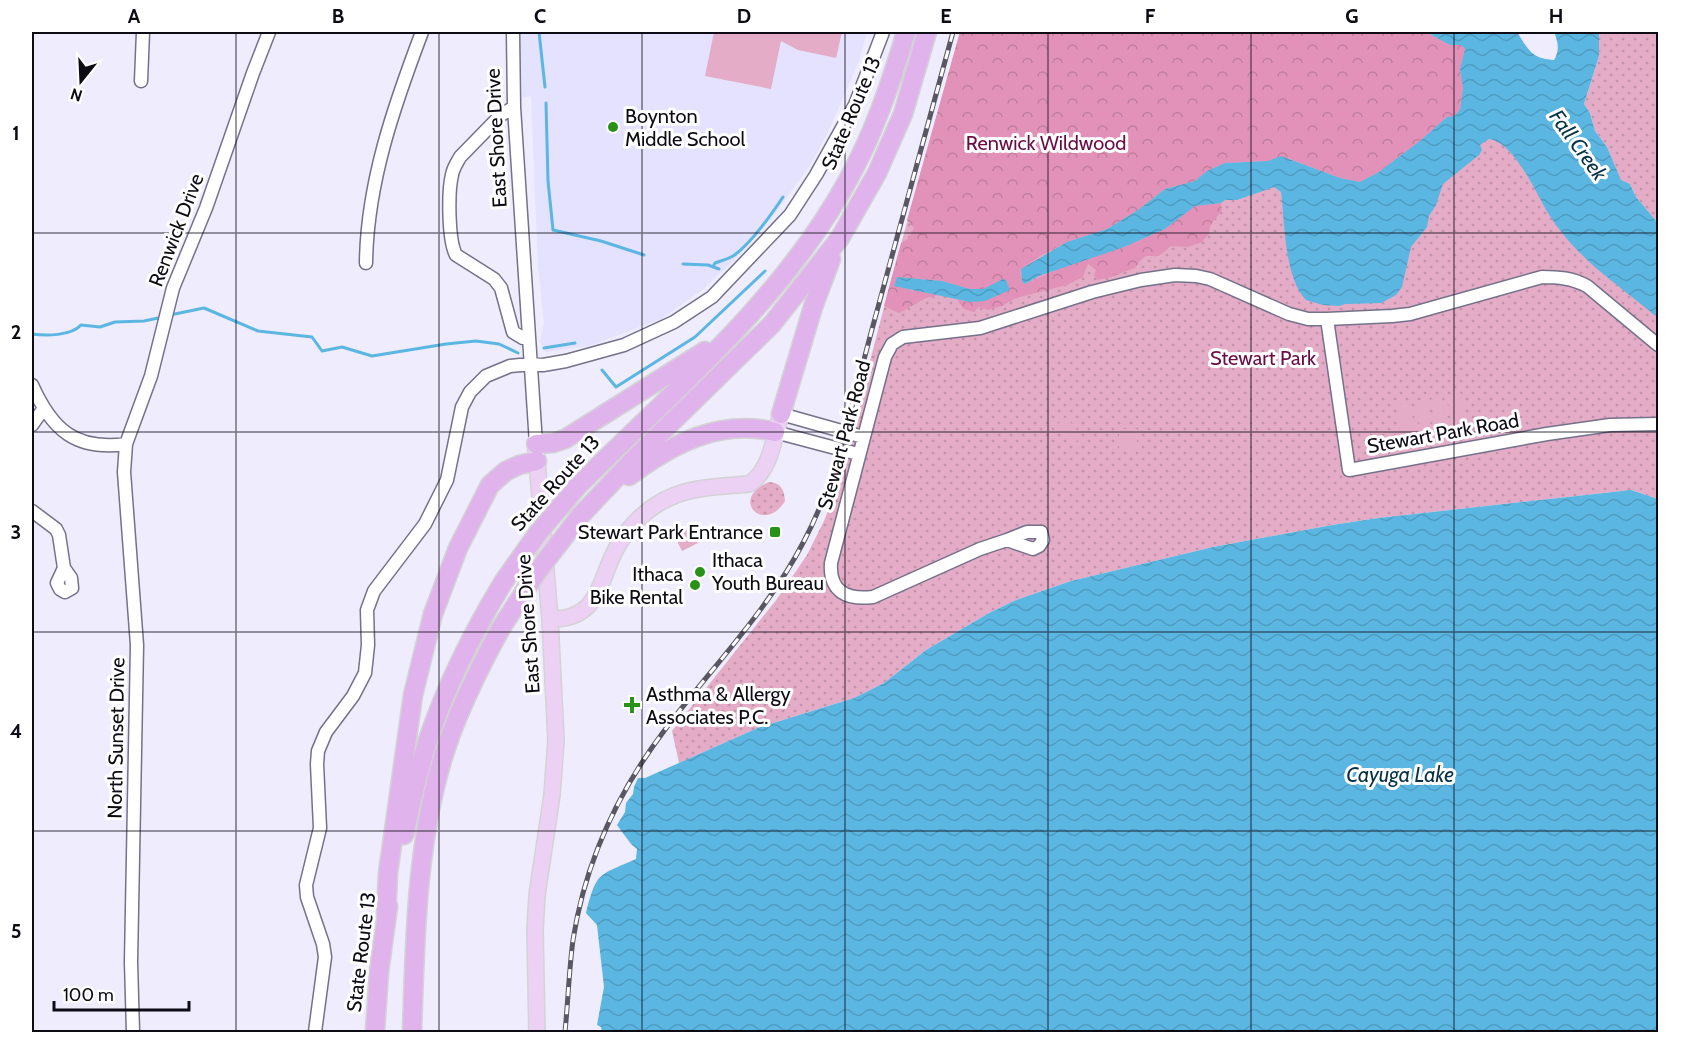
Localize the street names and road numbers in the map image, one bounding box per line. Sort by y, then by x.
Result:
street label: State Route 13 [816,53,886,173]
street label: East Shore Drive [480,68,512,208]
street label: Renwick Drive [143,170,209,290]
street label: Stewart Park Road [813,358,875,512]
street label: Stewart Park Road [1365,408,1521,458]
street label: State Route 13 [506,430,604,536]
street label: East Shore Drive [511,554,545,694]
street label: North Sunset Drive [103,657,129,819]
street label: State Route 13 [342,891,380,1013]

